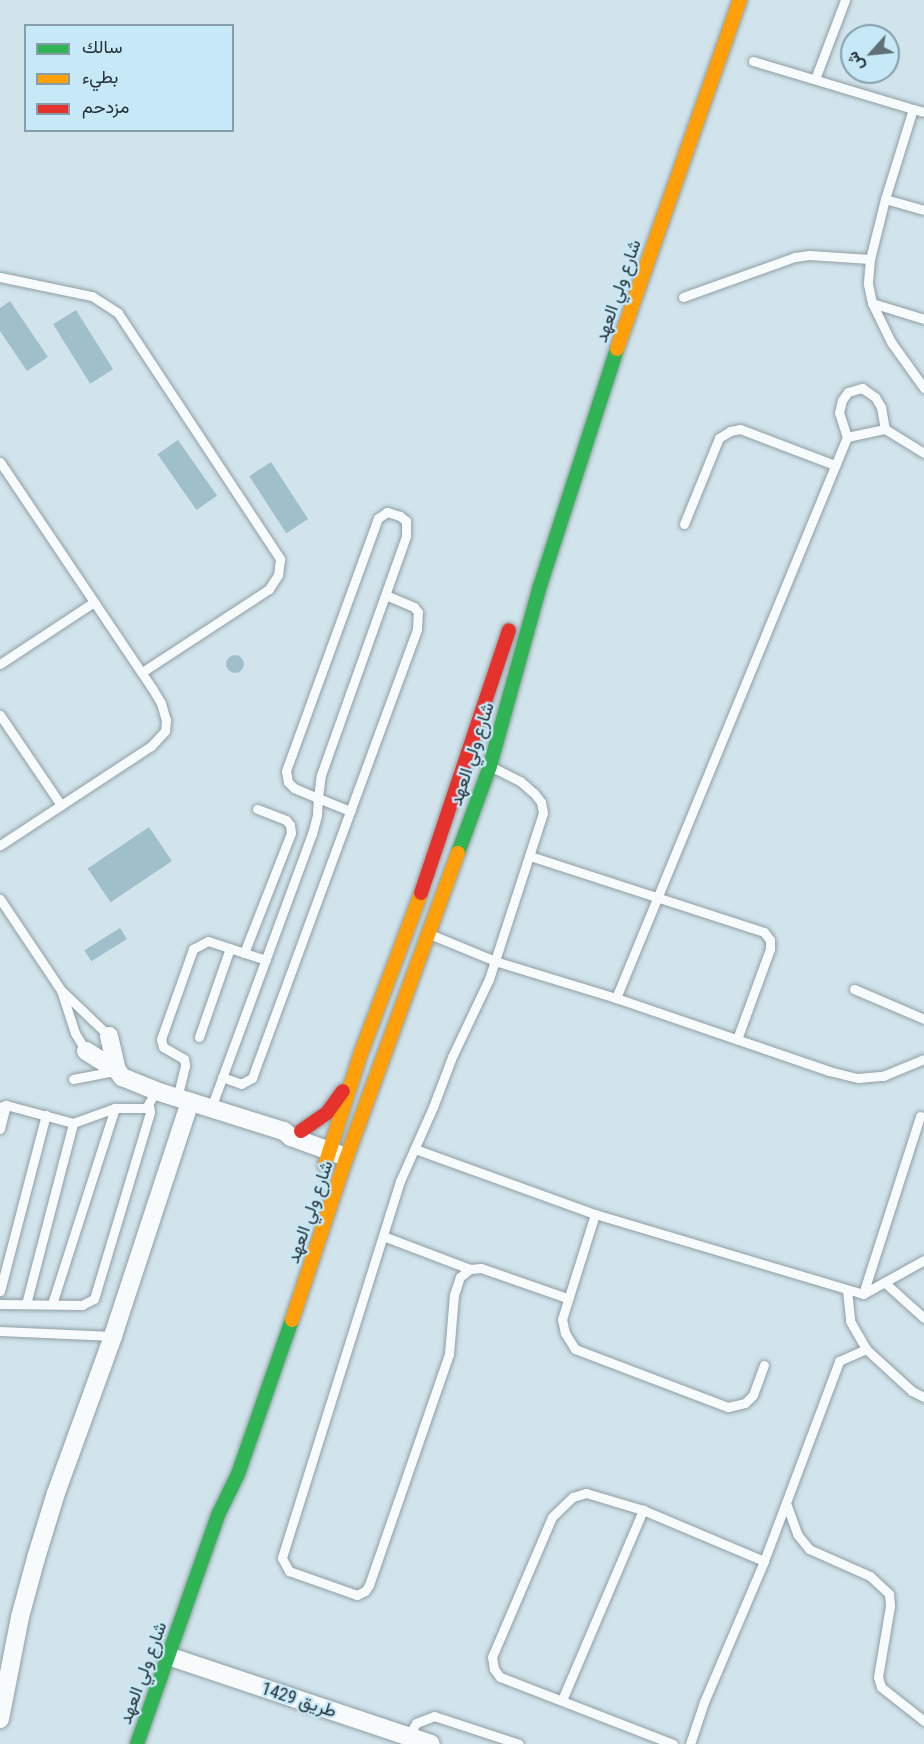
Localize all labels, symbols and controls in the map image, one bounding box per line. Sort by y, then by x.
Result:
legend [24,24,234,132]
north arrow [840,24,900,84]
text: سالك [82,36,122,57]
text: ش [842,49,868,74]
text: بطيء [82,66,118,87]
text: مزدحم [82,96,129,117]
street label: شارع ولي العهد [590,237,646,345]
street label: شارع ولي العهد [445,700,499,808]
street label: شارع ولي العهد [282,1158,338,1266]
street label: شارع ولي العهد [114,1619,172,1727]
street label: طريق 1429 [259,1678,339,1722]

